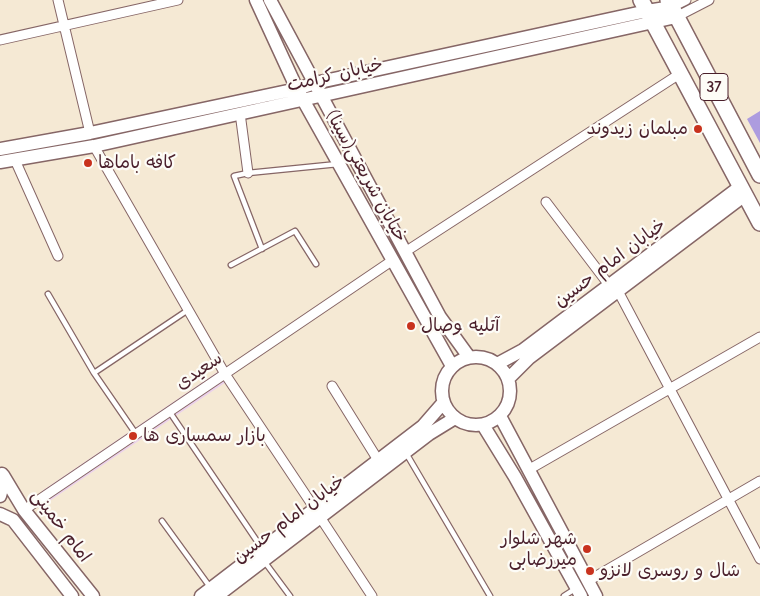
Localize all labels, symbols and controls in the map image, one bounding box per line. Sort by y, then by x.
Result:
street label: خیابان کرامت [285,53,385,97]
road number: 37 [700,74,728,100]
street label: خیابان شریعتی(سینا) [321,106,411,246]
place label: مبلمان زیدوند [586,118,688,140]
marker: مبلمان زیدوند [692,123,704,135]
place label: کافه باماها [98,152,176,174]
marker: کافه باماها [82,157,94,169]
street label: خیابان امام حسین [550,214,670,312]
place label: آتلیه وصال [421,315,499,337]
marker: آتلیه وصال [405,320,417,332]
street label: سعیدی [172,348,226,394]
place label: بازار سمساری ها [143,425,266,447]
marker: بازار سمساری ها [127,430,139,442]
street label: خیابان امام حسین [229,470,349,568]
street label: امام خمینی [27,485,95,567]
place label: شهر شلوار میررضابی [501,528,577,570]
marker: شهر شلوار میررضابی [581,543,593,555]
place label: شال و روسری لانزو [600,560,740,582]
marker: شال و روسری لانزو [584,565,596,577]

